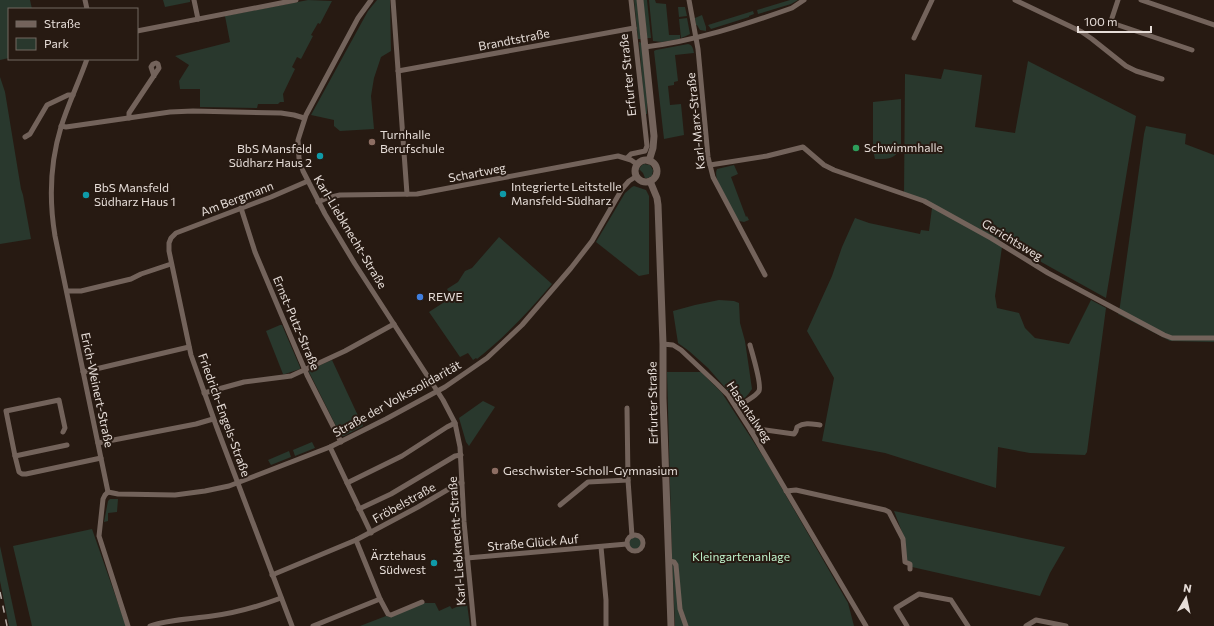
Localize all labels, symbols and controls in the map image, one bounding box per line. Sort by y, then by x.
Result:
legend [8,8,138,60]
scale bar [1078,8,1151,34]
text: 100 m [1084,14,1118,28]
text: Straße [44,16,80,30]
street label: Brandtstraße [477,25,551,53]
street label: Erfurter Straße [616,33,638,117]
text: Park [44,36,70,50]
street label: Karl-Marx-Straße [683,72,707,170]
place label: Turnhalle Berufschule [380,127,445,155]
marker: Turnhalle Berufschule [367,137,377,147]
place label: Schwimmhalle [864,140,943,154]
place label: BbS Mansfeld Südharz Haus 2 [229,141,312,169]
marker: Schwimmhalle [851,143,861,153]
marker: BbS Mansfeld Südharz Haus 2 [315,151,325,161]
street label: Schartweg [447,160,507,184]
street label: Karl-Liebknecht-Straße [312,172,390,291]
street label: Am Bergmann [198,178,275,218]
place label: Integrierte Leitstelle Mansfeld-Südharz [511,179,622,207]
place label: BbS Mansfeld Südharz Haus 1 [94,180,176,208]
marker: Integrierte Leitstelle Mansfeld-Südharz [498,189,508,199]
marker: BbS Mansfeld Südharz Haus 1 [81,190,91,200]
street label: Gerichtsweg [980,216,1046,263]
street label: Ernst-Putz-Straße [271,273,323,372]
place label: REWE [428,289,463,303]
marker: REWE [415,292,425,302]
street label: Erich-Weinert-Straße [79,331,117,449]
street label: Friedrich-Engels-Straße [196,351,254,478]
street label: Straße der Volkssolidarität [330,357,463,439]
street label: Erfurter Straße [644,361,660,445]
street label: Hasentalweg [724,378,776,445]
place label: Geschwister-Scholl-Gymnasium [503,463,678,477]
marker: Geschwister-Scholl-Gymnasium [490,466,500,476]
street label: Karl-Liebknecht-Straße [445,476,468,606]
street label: Fröbelstraße [370,479,437,525]
street label: Straße Glück Auf [487,531,579,553]
place label: Ärztehaus Südwest [370,548,426,576]
park label: Kleingartenanlage [692,549,790,563]
marker: Ärztehaus Südwest [429,558,439,568]
north arrow [1166,578,1206,618]
text: N [1183,581,1193,595]

